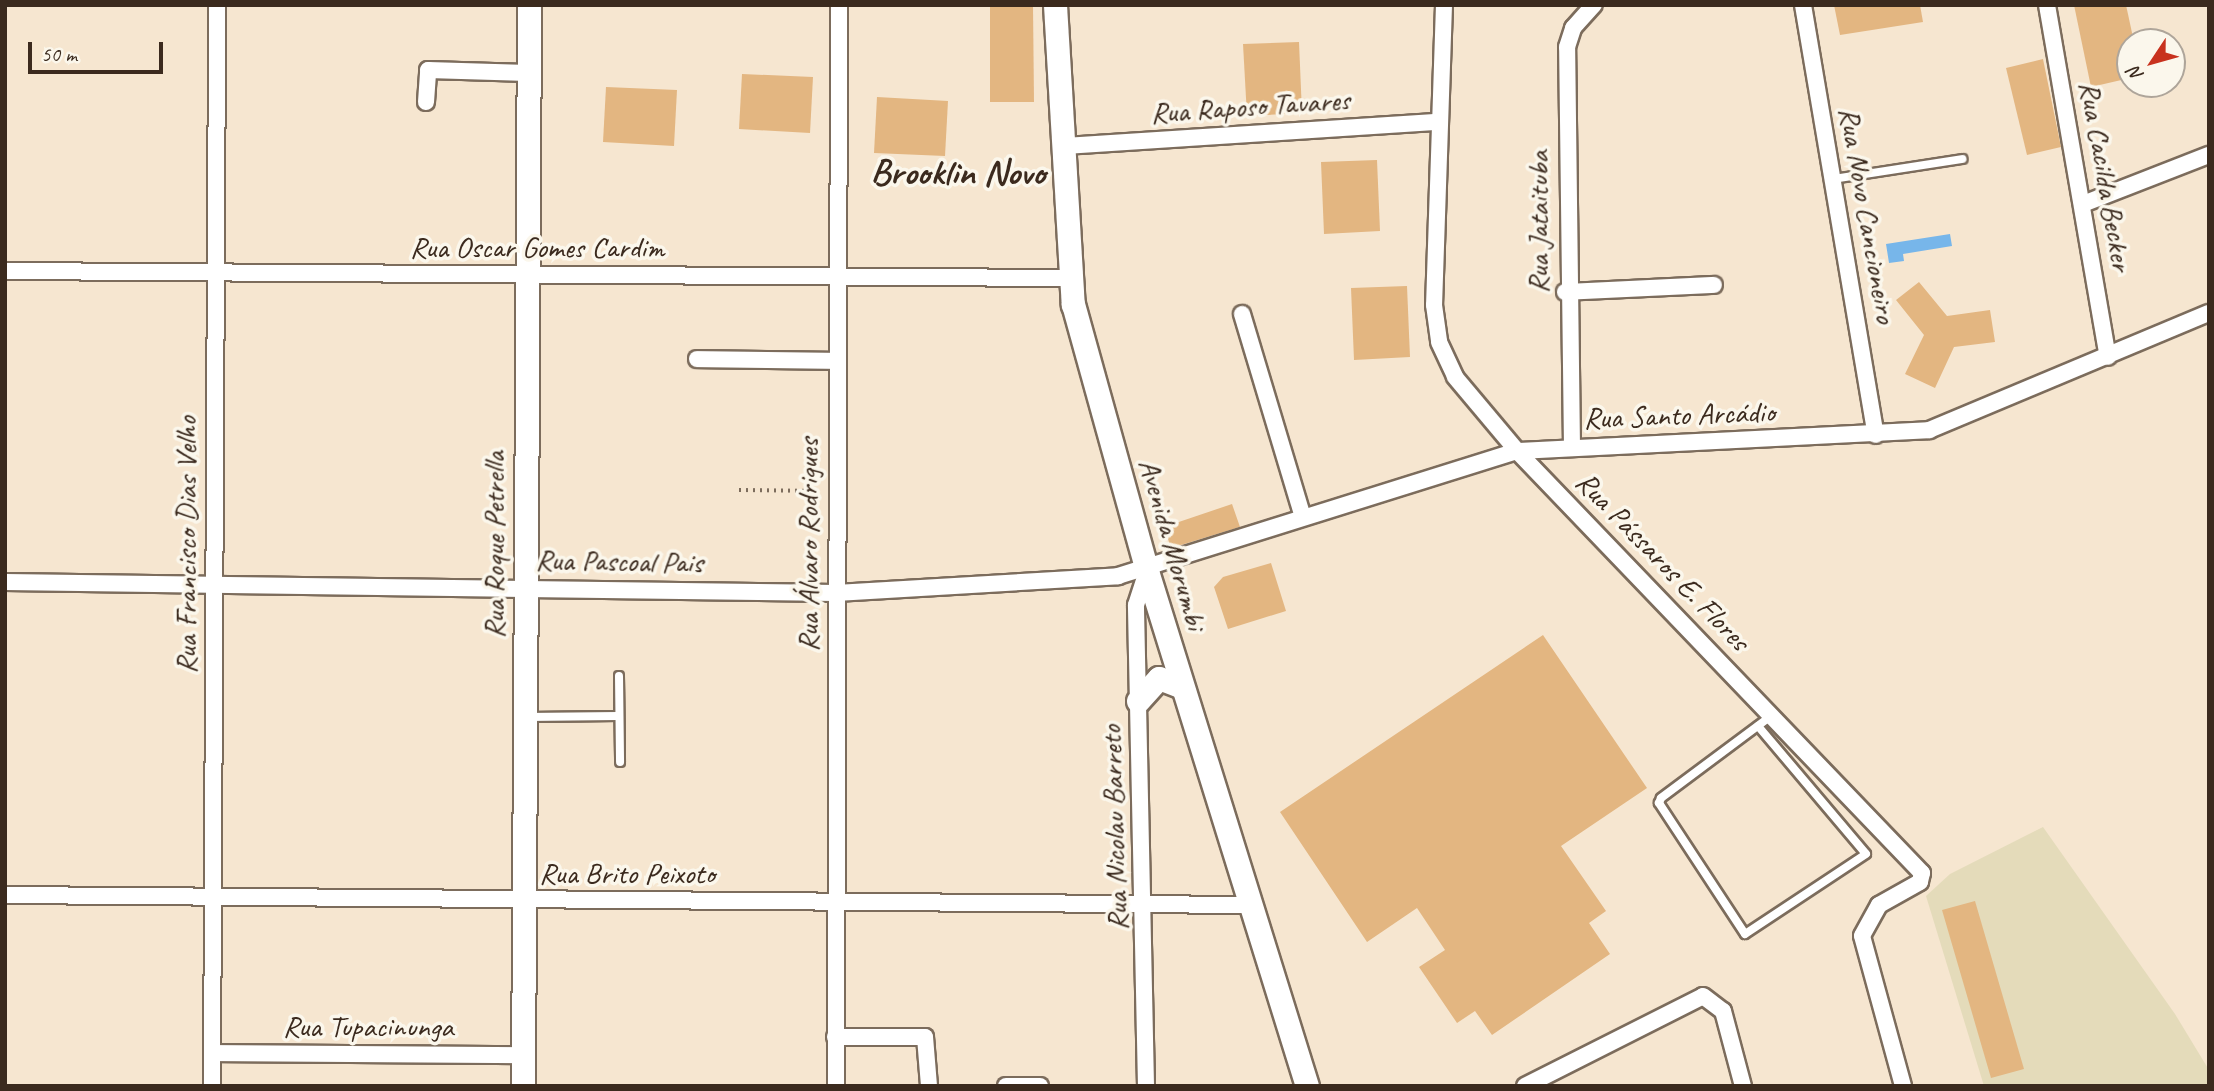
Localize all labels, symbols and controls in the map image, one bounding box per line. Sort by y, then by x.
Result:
scale bar [32,28,166,72]
north arrow [2116,28,2186,98]
text: 50 m [41,41,77,67]
text: N [2122,62,2149,86]
street label: Rua Cacilda Becker [2072,78,2140,274]
street label: Rua Raposo Tavares [1149,81,1351,131]
street label: Rua Novo Cancioneiro [1831,104,1905,326]
district label: Brooklin Novo [870,150,1046,194]
street label: Rua Jataituba [1520,151,1556,293]
street label: Rua Oscar Gomes Cardim [410,229,664,265]
street label: Rua Santo Arcádio [1583,394,1775,436]
street label: Rua Francisco Dias Velho [168,416,204,674]
street label: Rua Álvaro Rodrigues [790,438,826,652]
street label: Rua Roque Petrella [476,451,512,639]
street label: Avenida Morumbi [1131,454,1215,634]
street label: Rua Pássaros E. Flores [1568,464,1758,658]
street label: Rua Pascoal Pais [534,542,704,580]
street label: Rua Nicolau Barreto [1092,724,1136,932]
street label: Rua Brito Peixoto [539,855,715,891]
street label: Rua Tupacinunga [284,1008,452,1044]

